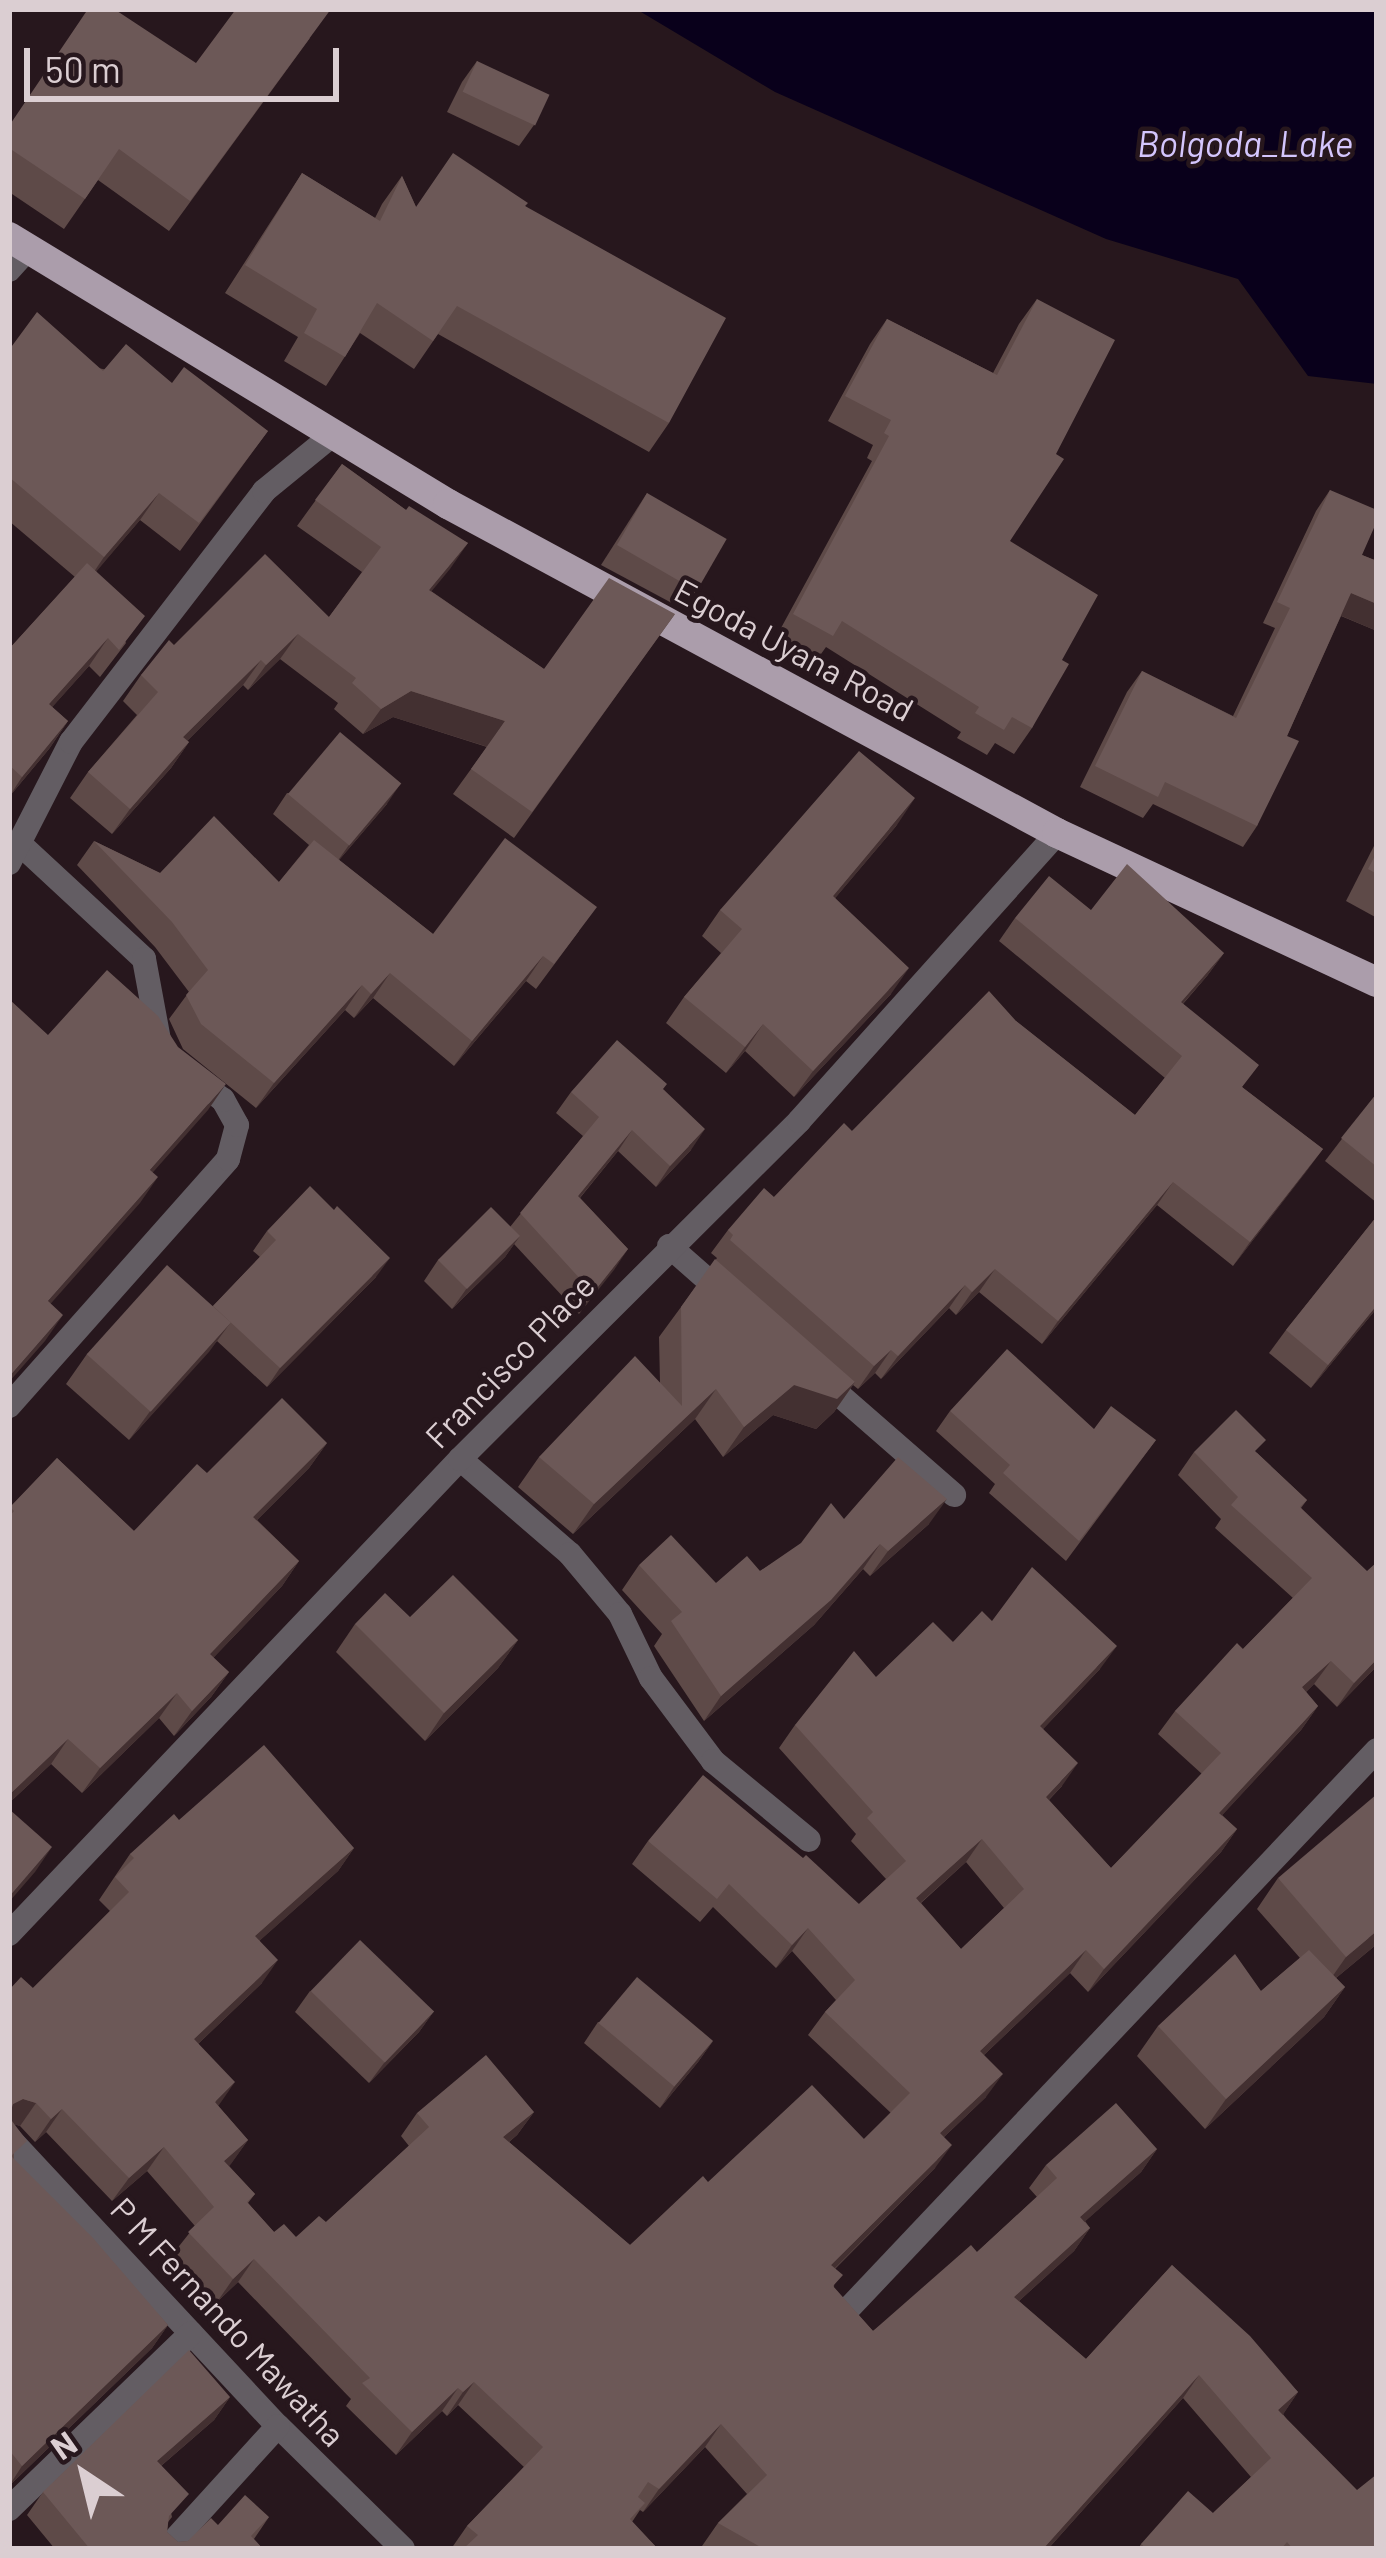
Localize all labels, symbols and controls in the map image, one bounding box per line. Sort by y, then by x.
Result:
scale bar [30,24,345,98]
text: 50 m [45,47,121,90]
water label: Bolgoda_Lake [1137,121,1353,165]
street label: Egoda Uyana Road [668,570,920,730]
street label: Francisco Place [417,1266,603,1456]
street label: P M Fernando Mawatha [103,2190,353,2454]
north arrow [24,2414,144,2534]
text: N [43,2422,84,2467]

